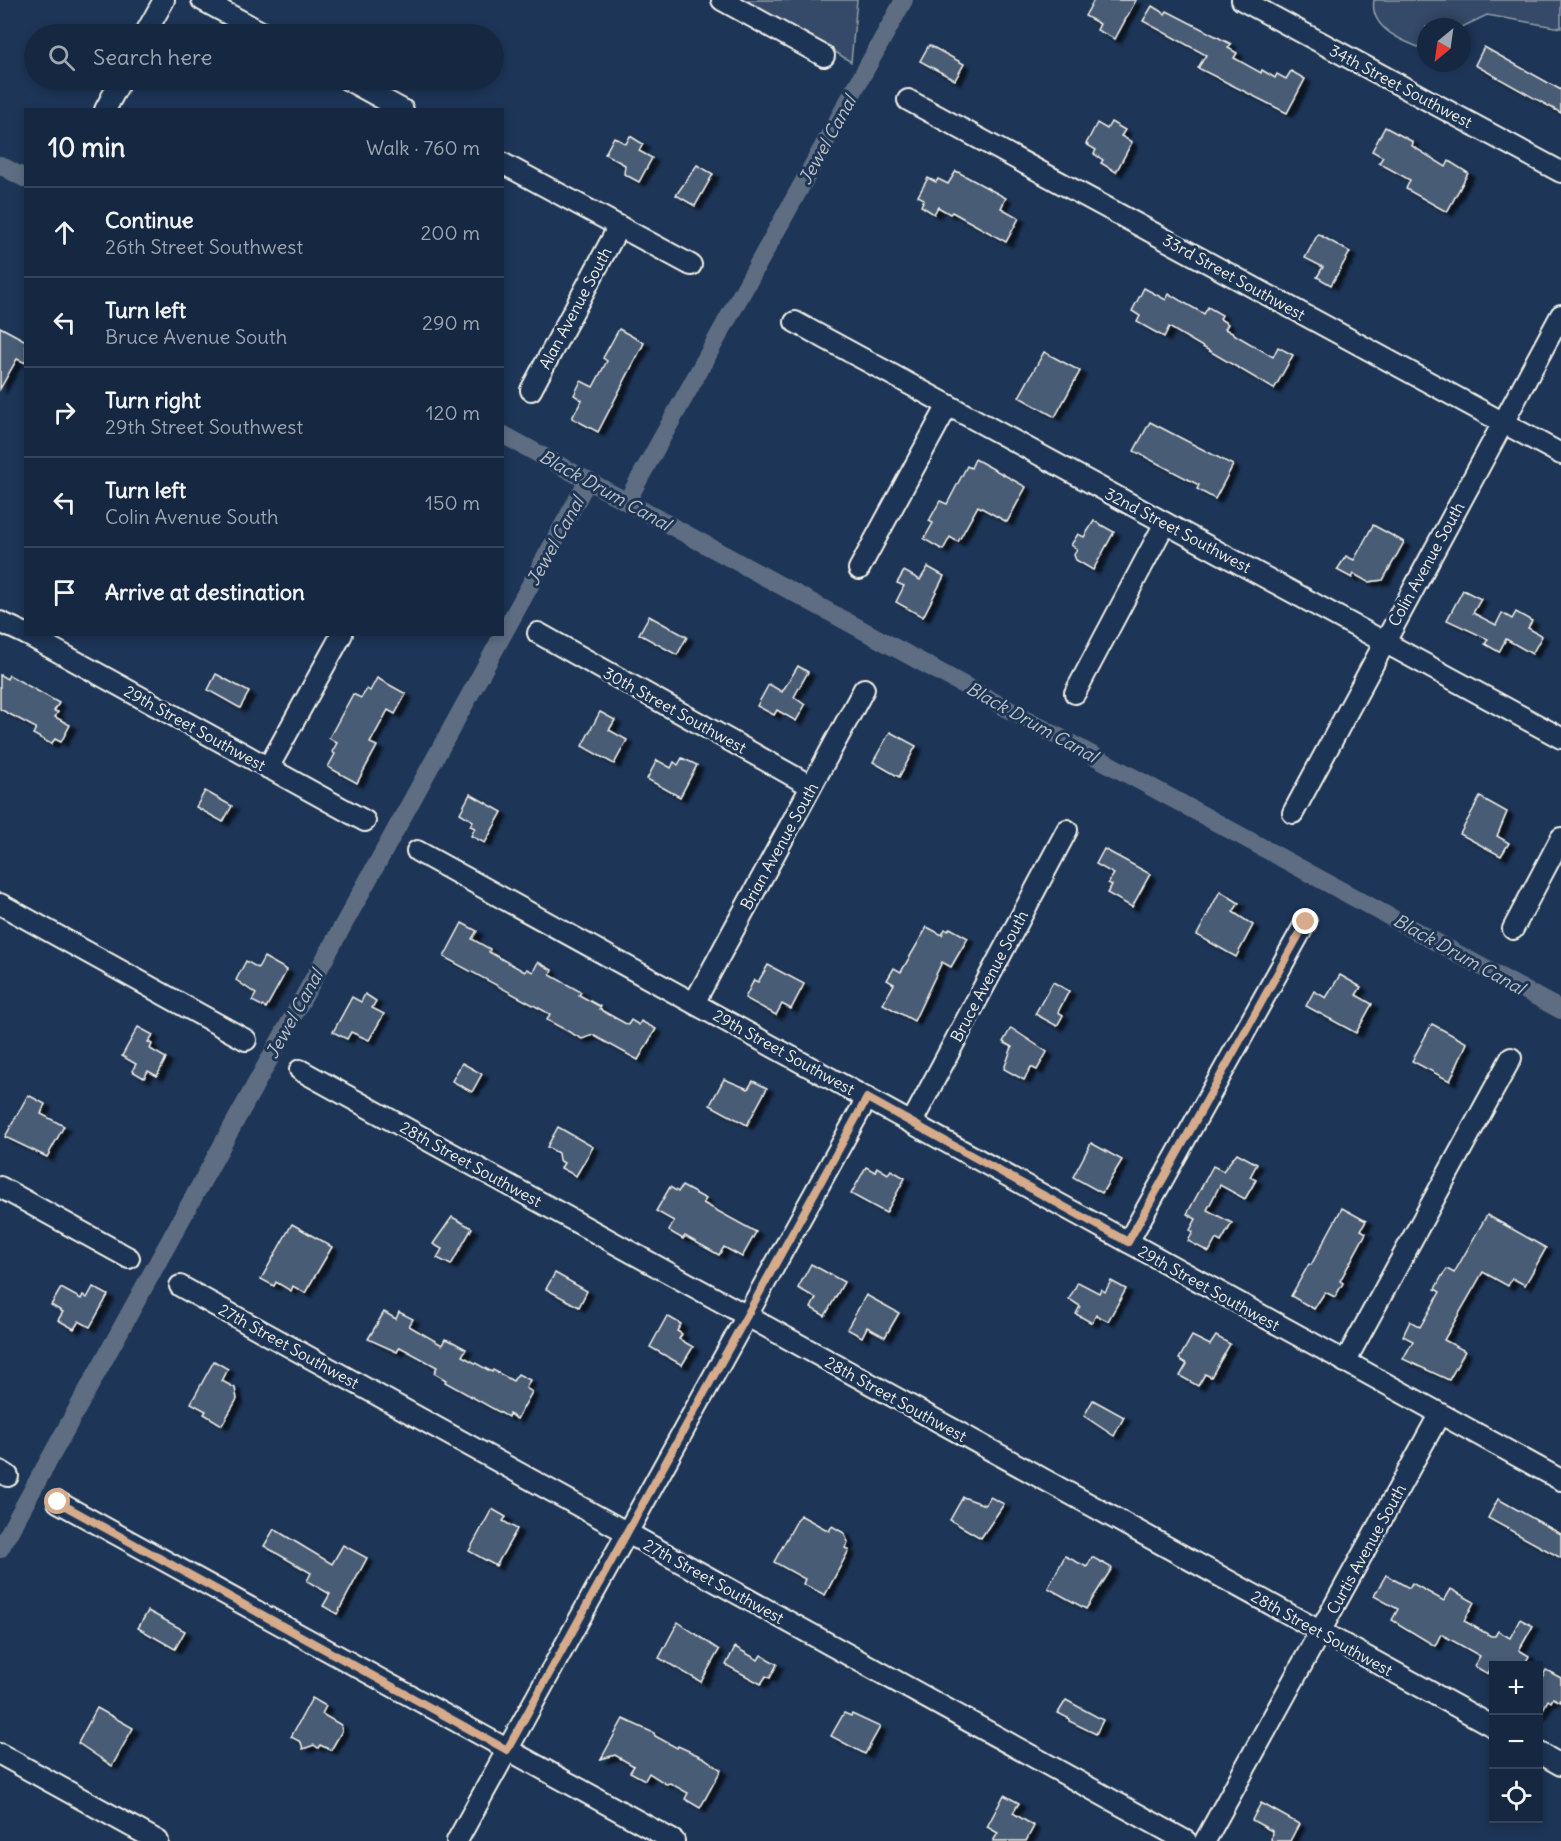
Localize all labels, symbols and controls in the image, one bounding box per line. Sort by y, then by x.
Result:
north arrow [1417,18,1471,72]
search box [24,24,504,90]
street label: 34th Street Southwest [1326,40,1476,132]
icon: search [45,41,78,74]
text: Search here [93,43,212,71]
water label: Jewel Canal [793,89,862,188]
text: 10 min [48,131,125,164]
text: Walk · 760 m [366,135,480,160]
text: Continue [105,206,194,234]
icon: ahead [48,216,81,249]
text: 200 m [420,220,480,245]
street label: 33rd Street Southwest [1159,229,1309,325]
text: 26th Street Southwest [105,234,303,259]
street label: Alan Avenue South [534,244,616,372]
text: Turn left [105,296,186,324]
icon: left [48,306,81,339]
text: 290 m [422,310,480,335]
text: Bruce Avenue South [105,324,287,349]
text: Turn right [105,386,201,414]
icon: right [48,396,81,429]
text: 120 m [426,400,480,425]
text: 29th Street Southwest [105,414,303,439]
water label: Black Drum Canal [536,445,677,537]
text: Turn left [105,476,186,504]
street label: 32nd Street Southwest [1102,483,1255,577]
icon: left [48,486,81,519]
text: 150 m [425,490,480,515]
water label: Jewel Canal [521,490,590,589]
street label: Colin Avenue South [1384,498,1468,630]
text: Colin Avenue South [105,504,279,529]
icon: arrive [48,576,81,609]
text: Arrive at destination [105,578,305,606]
street label: 30th Street Southwest [600,662,750,758]
water label: Black Drum Canal [963,677,1104,769]
street label: 29th Street Southwest [121,681,270,775]
street label: Brian Avenue South [736,779,822,913]
street label: Bruce Avenue South [946,907,1032,1045]
route end [1292,908,1318,934]
water label: Black Drum Canal [1390,909,1531,1001]
water label: Jewel Canal [260,963,329,1062]
street label: 29th Street Southwest [710,1005,859,1099]
street label: 28th Street Southwest [397,1117,546,1211]
street label: 29th Street Southwest [1135,1241,1284,1335]
street label: 27th Street Southwest [215,1299,363,1393]
street label: 28th Street Southwest [822,1352,971,1446]
street label: Curtis Avenue South [1322,1481,1410,1617]
route start [44,1488,70,1514]
street label: 27th Street Southwest [640,1534,788,1628]
street label: 28th Street Southwest [1248,1586,1397,1680]
map controls [1489,1661,1543,1823]
button: + [1489,1661,1543,1715]
button: − [1489,1715,1543,1769]
button: locate [1489,1769,1543,1823]

